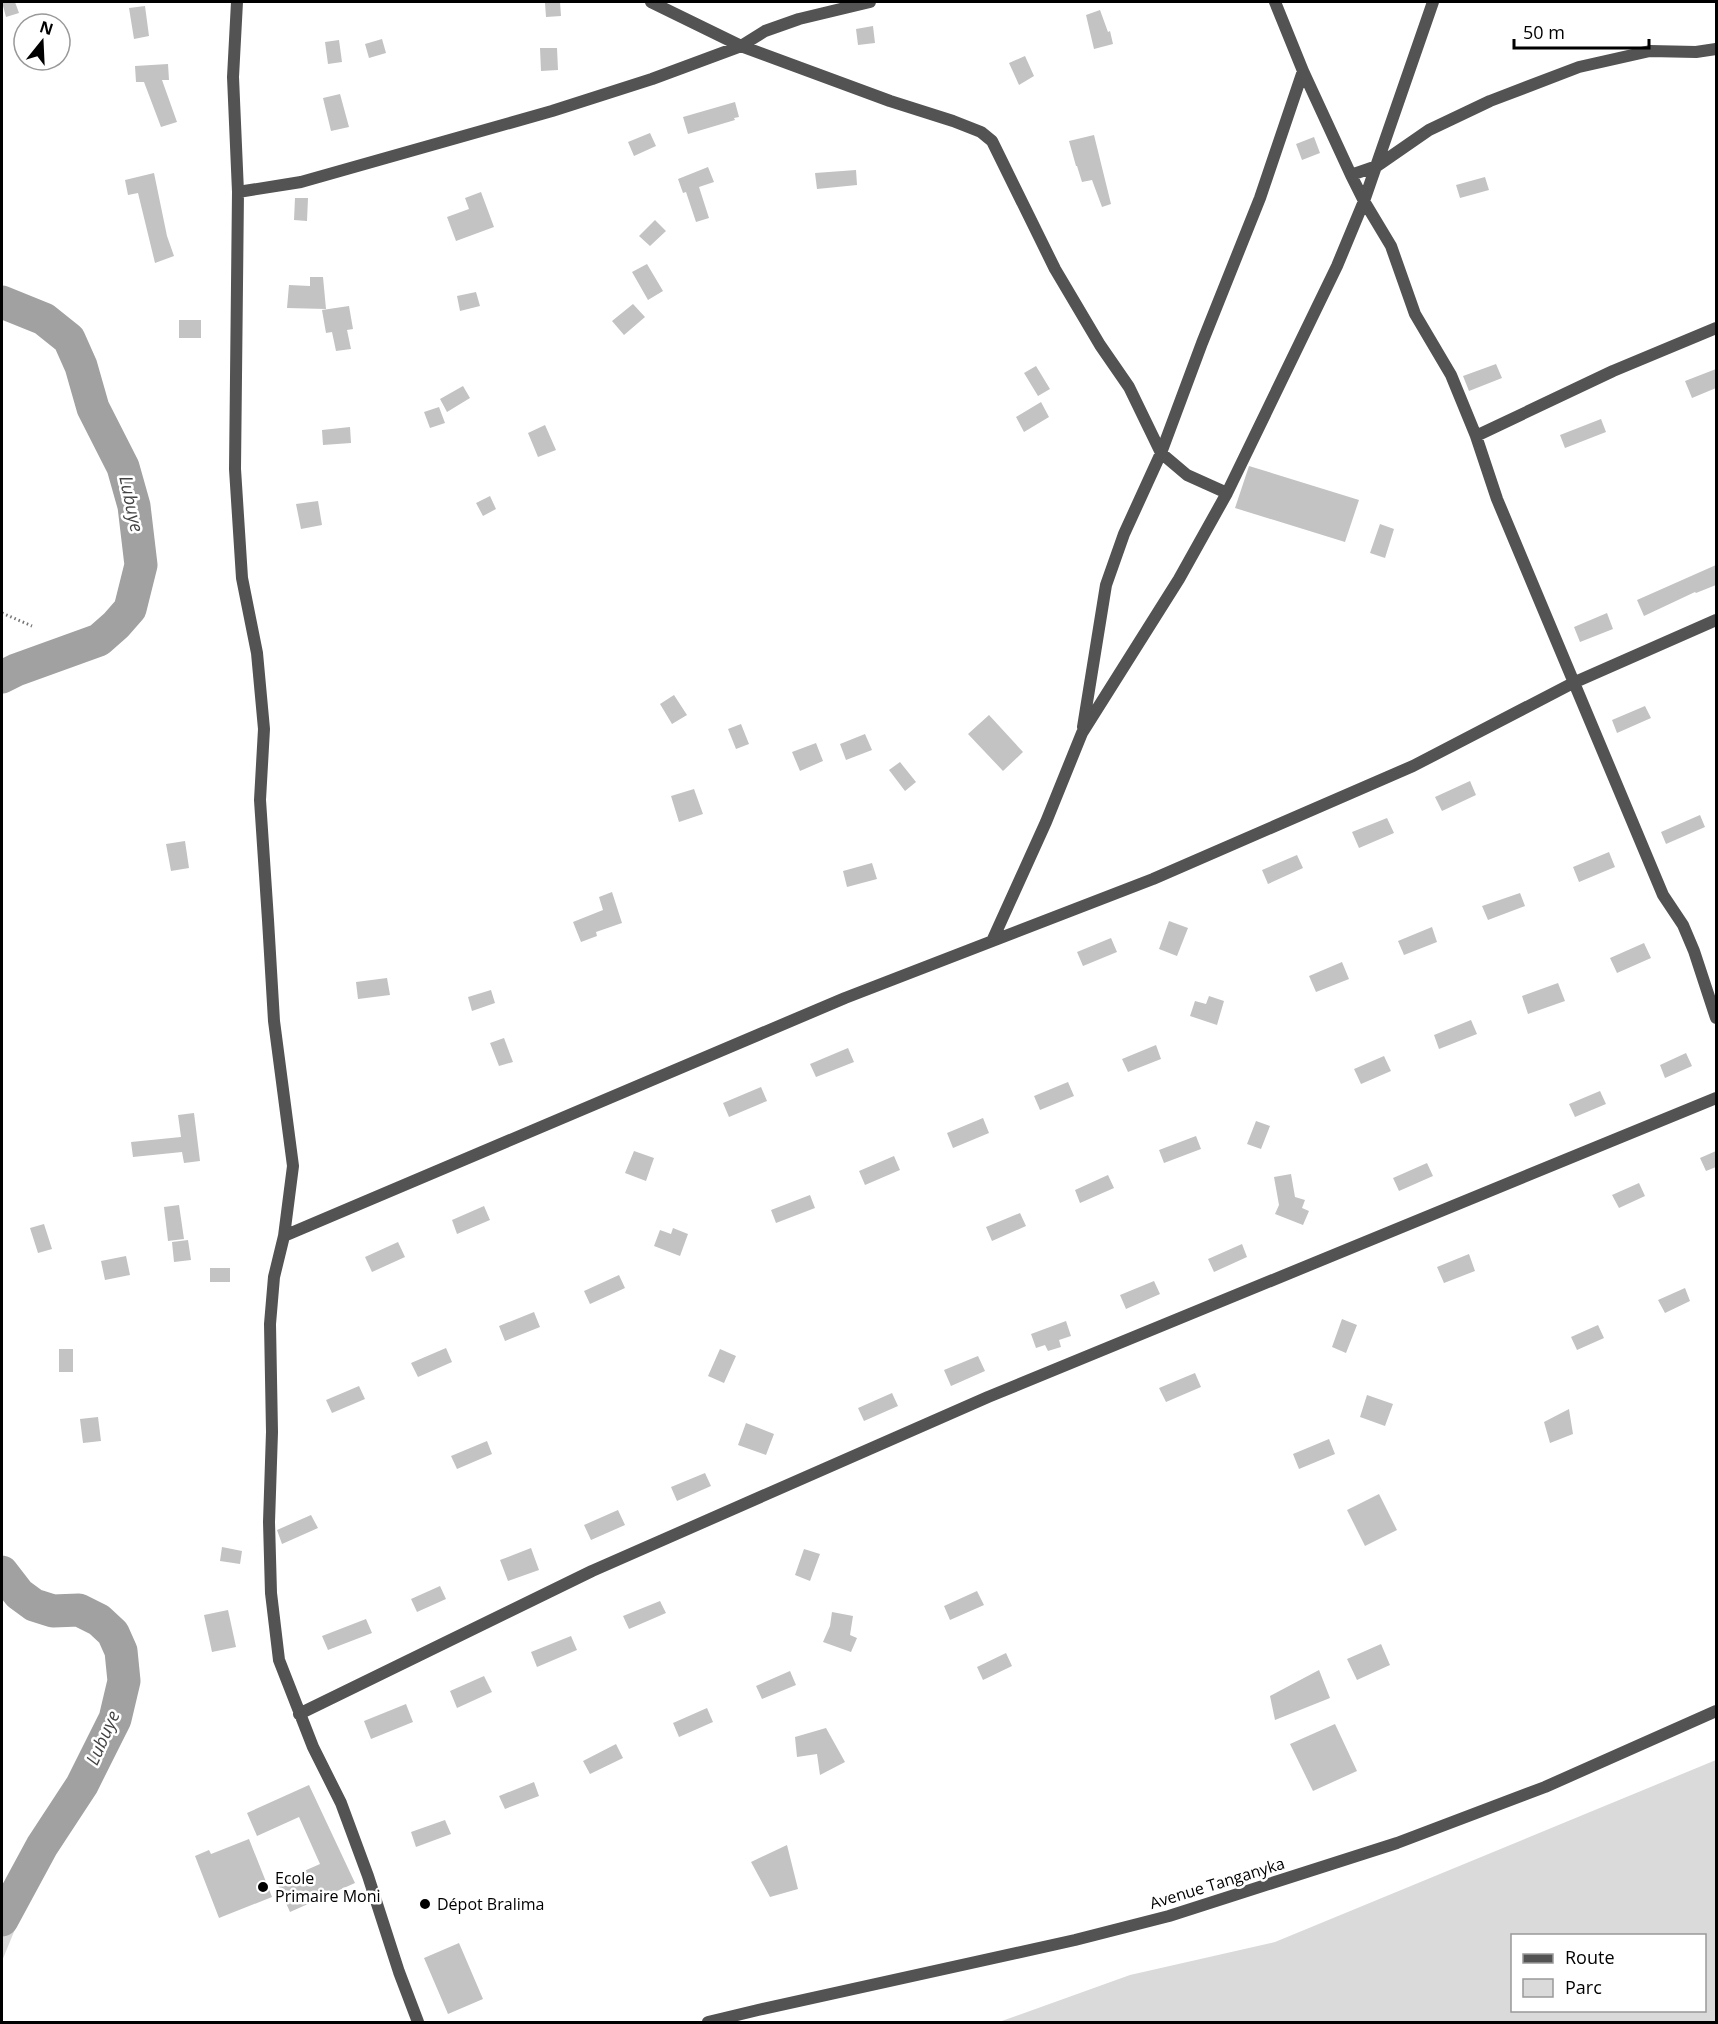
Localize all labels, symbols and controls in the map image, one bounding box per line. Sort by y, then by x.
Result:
north arrow [12,12,72,72]
scale bar [1514,12,1649,50]
text: N [37,15,56,40]
text: 50 m [1523,20,1565,44]
water label: Lubuye [114,473,150,534]
water label: Lubuye [80,1707,125,1769]
street label: Avenue Tanganyka [1147,1852,1287,1914]
place label: Ecole Primaire Moni [275,1867,381,1907]
marker: Ecole Primaire Moni [256,1880,270,1894]
place label: Dépot Bralima [437,1893,544,1915]
marker: Dépot Bralima [418,1897,432,1911]
legend [1511,1934,1706,2012]
text: Route [1565,1945,1615,1969]
text: Parc [1565,1975,1602,1999]

